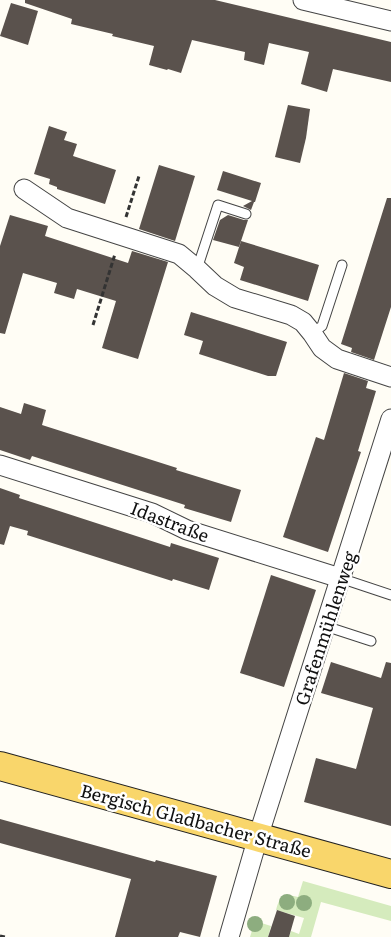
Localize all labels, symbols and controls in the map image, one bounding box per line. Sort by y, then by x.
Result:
street label: Idastraße [127,494,213,548]
street label: Grafenmühlenweg [287,547,363,709]
street label: Bergisch Gladbacher Straße [78,776,314,864]

